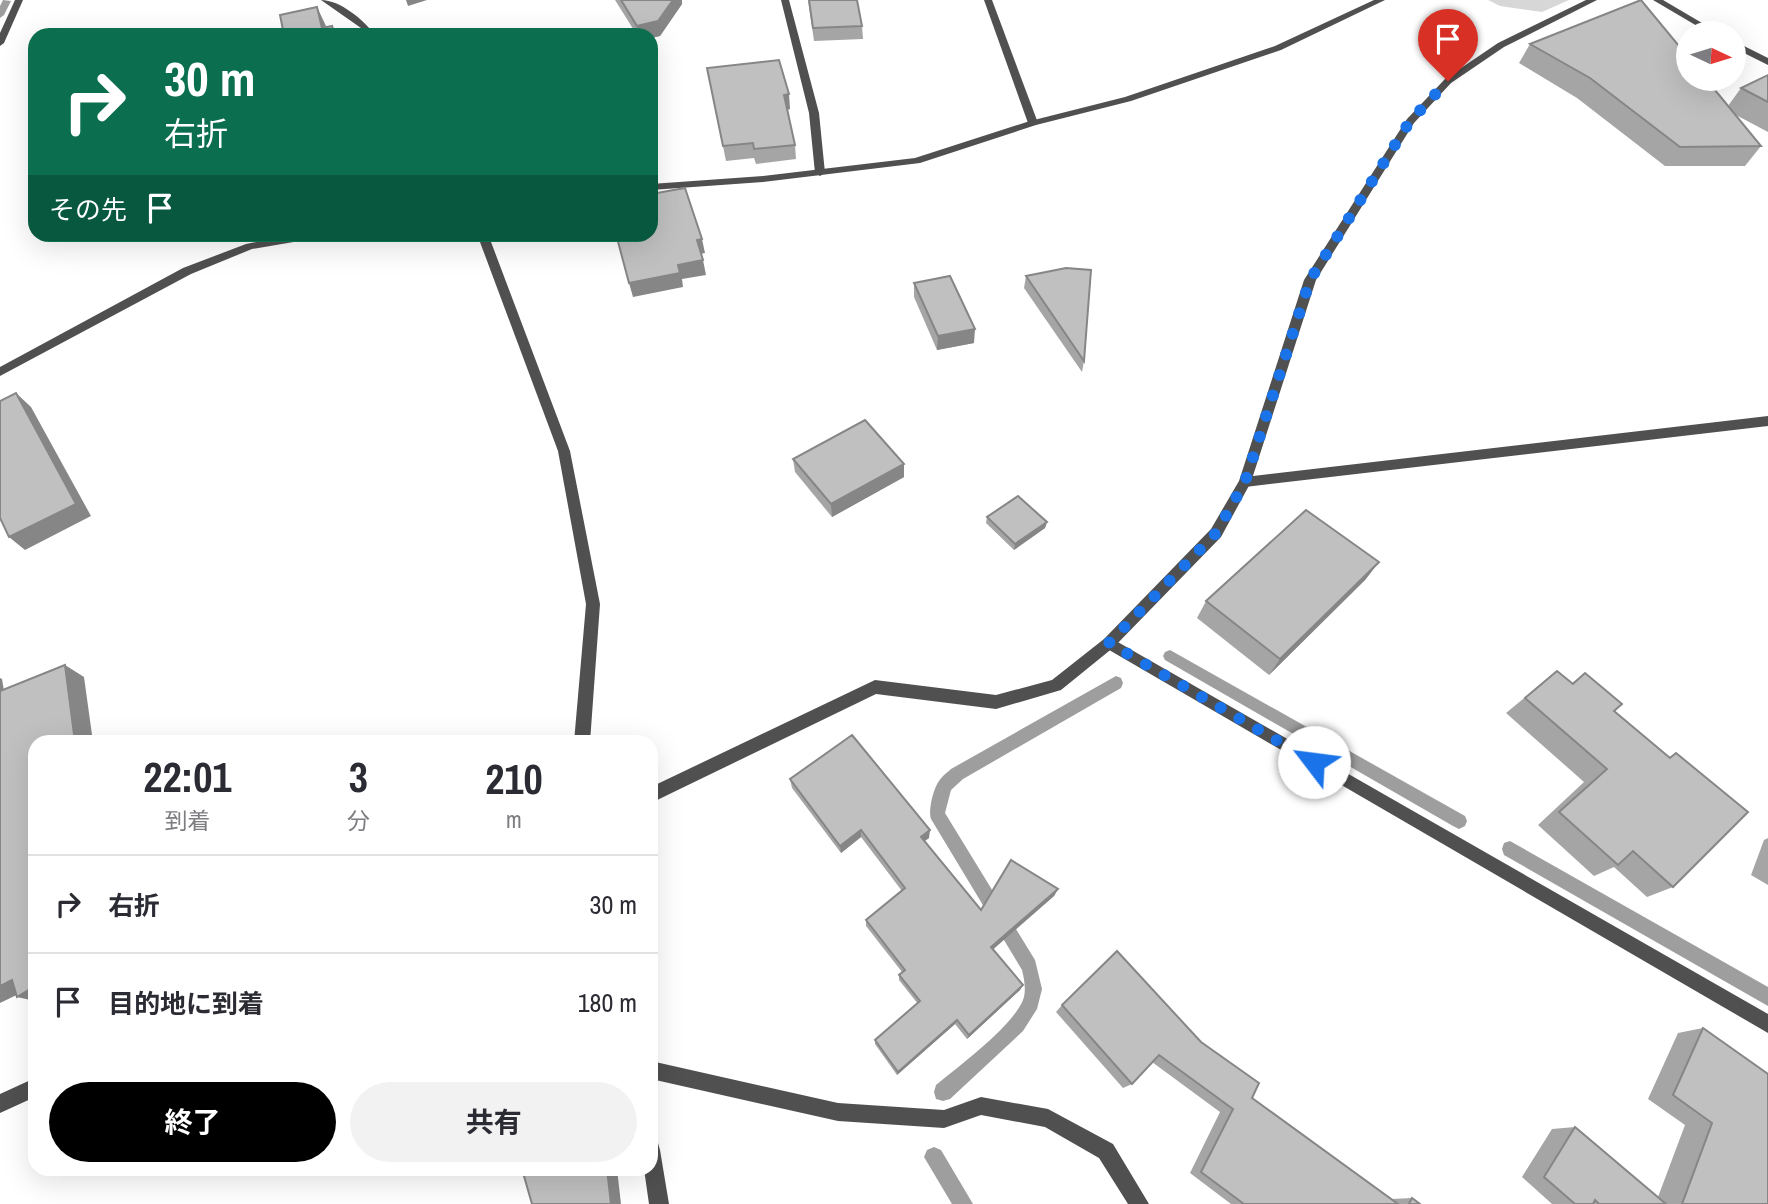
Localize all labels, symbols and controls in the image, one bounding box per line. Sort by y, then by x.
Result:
pin [1418,9,1478,81]
icon: arrive [1429,20,1467,58]
north arrow [1676,21,1746,91]
map controls [1676,21,1746,91]
text: 30 m [164,45,256,111]
icon: right [49,56,140,147]
text: 右折 [164,112,228,155]
icon: arrive [141,189,179,227]
text: その先 [49,192,127,227]
position arrow [1277,725,1351,799]
text: 22:01 [143,749,231,805]
text: 3 [349,749,368,805]
text: 210 [485,751,543,807]
text: m [506,804,522,835]
text: 到着 [164,805,210,836]
text: 分 [347,805,370,836]
icon: right [49,885,87,923]
text: 30 m [590,887,637,922]
text: 右折 [108,888,160,923]
icon: arrive [49,983,87,1021]
text: 180 m [578,985,637,1020]
text: 目的地に到着 [108,986,264,1021]
button: 終了 [49,1082,336,1162]
button: 共有 [350,1082,637,1162]

